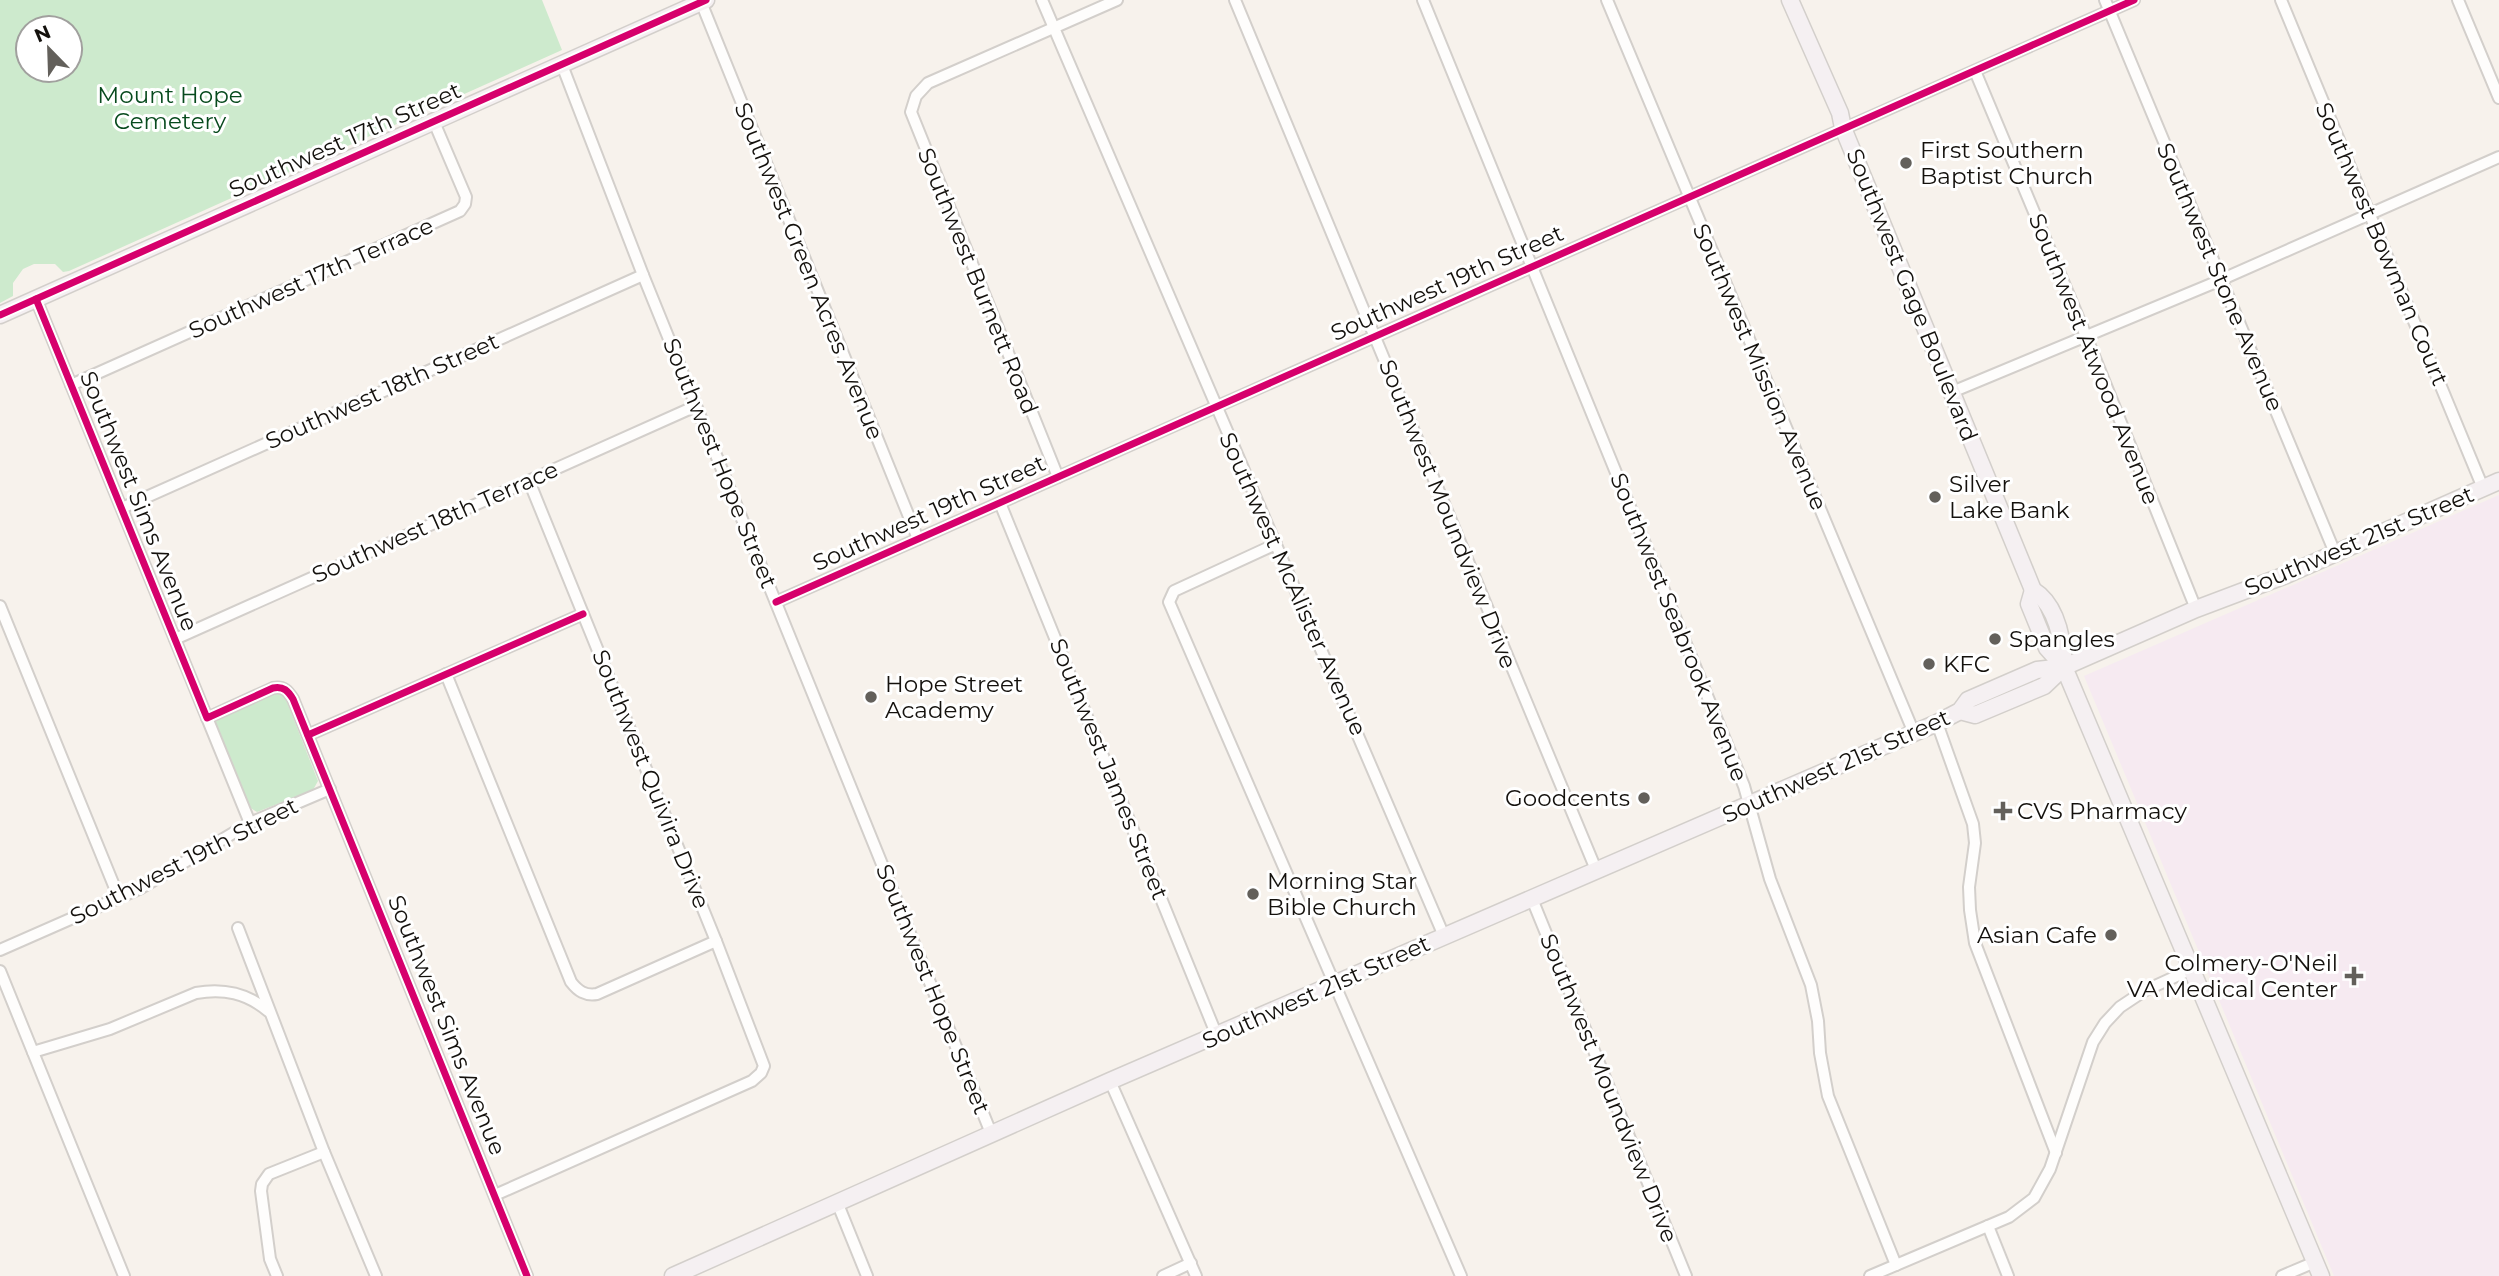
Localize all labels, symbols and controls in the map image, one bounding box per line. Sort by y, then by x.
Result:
north arrow [14,14,84,84]
text: N [31,20,54,47]
street label: Southwest 17th Street [225,76,465,204]
park label: Mount Hope Cemetery [97,81,243,135]
street label: Southwest Green Acres Avenue [728,98,890,444]
street label: Southwest Bowman Court [2310,98,2454,390]
place label: First Southern Baptist Church [1920,136,2093,190]
street label: Southwest Stone Avenue [2151,139,2289,415]
street label: Southwest Burnett Road [912,144,1044,418]
street label: Southwest Gage Boulevard [1840,145,1984,445]
marker: First Southern Baptist Church [1898,155,1914,171]
street label: Southwest Atwood Avenue [2023,209,2165,509]
street label: Southwest 17th Terrace [184,211,438,345]
street label: Southwest 19th Street [1326,219,1568,347]
street label: Southwest Mission Avenue [1687,219,1833,515]
street label: Southwest 18th Street [261,327,503,455]
street label: Southwest Hope Street [657,334,783,592]
street label: Southwest Moundview Drive [1373,355,1523,673]
street label: Southwest Sims Avenue [74,367,204,635]
street label: Southwest McAlister Avenue [1213,428,1373,740]
street label: Southwest 19th Street [808,449,1050,577]
street label: Southwest 18th Terrace [308,455,562,589]
street label: Southwest Seabrook Avenue [1604,469,1754,785]
place label: Silver Lake Bank [1949,470,2070,524]
street label: Southwest 21st Street [2240,480,2478,602]
marker: Silver Lake Bank [1927,489,1943,505]
place label: Spangles [2009,625,2115,653]
marker: Spangles [1987,631,2003,647]
street label: Southwest James Street [1044,634,1174,904]
street label: Southwest Quivira Drive [586,645,716,913]
place label: KFC [1943,650,1990,678]
marker: KFC [1921,656,1937,672]
place label: Hope Street Academy [885,670,1023,724]
marker: Hope Street Academy [863,689,879,705]
street label: Southwest 21st Street [1718,703,1954,829]
place label: Goodcents [1505,784,1630,812]
marker: Goodcents [1636,790,1652,806]
street label: Southwest 19th Street [65,791,303,931]
place label: CVS Pharmacy [2017,797,2188,825]
marker: CVS Pharmacy [1995,803,2011,819]
street label: Southwest Hope Street [870,860,996,1118]
place label: Morning Star Bible Church [1267,867,1417,921]
marker: Morning Star Bible Church [1245,886,1261,902]
street label: Southwest Sims Avenue [382,891,512,1159]
place label: Asian Cafe [1977,921,2097,949]
marker: Asian Cafe [2103,927,2119,943]
street label: Southwest 21st Street [1198,929,1434,1055]
street label: Southwest Moundview Drive [1534,929,1684,1247]
place label: Colmery-O'Neil VA Medical Center [2127,949,2338,1003]
marker: Colmery-O'Neil VA Medical Center [2344,966,2364,986]

